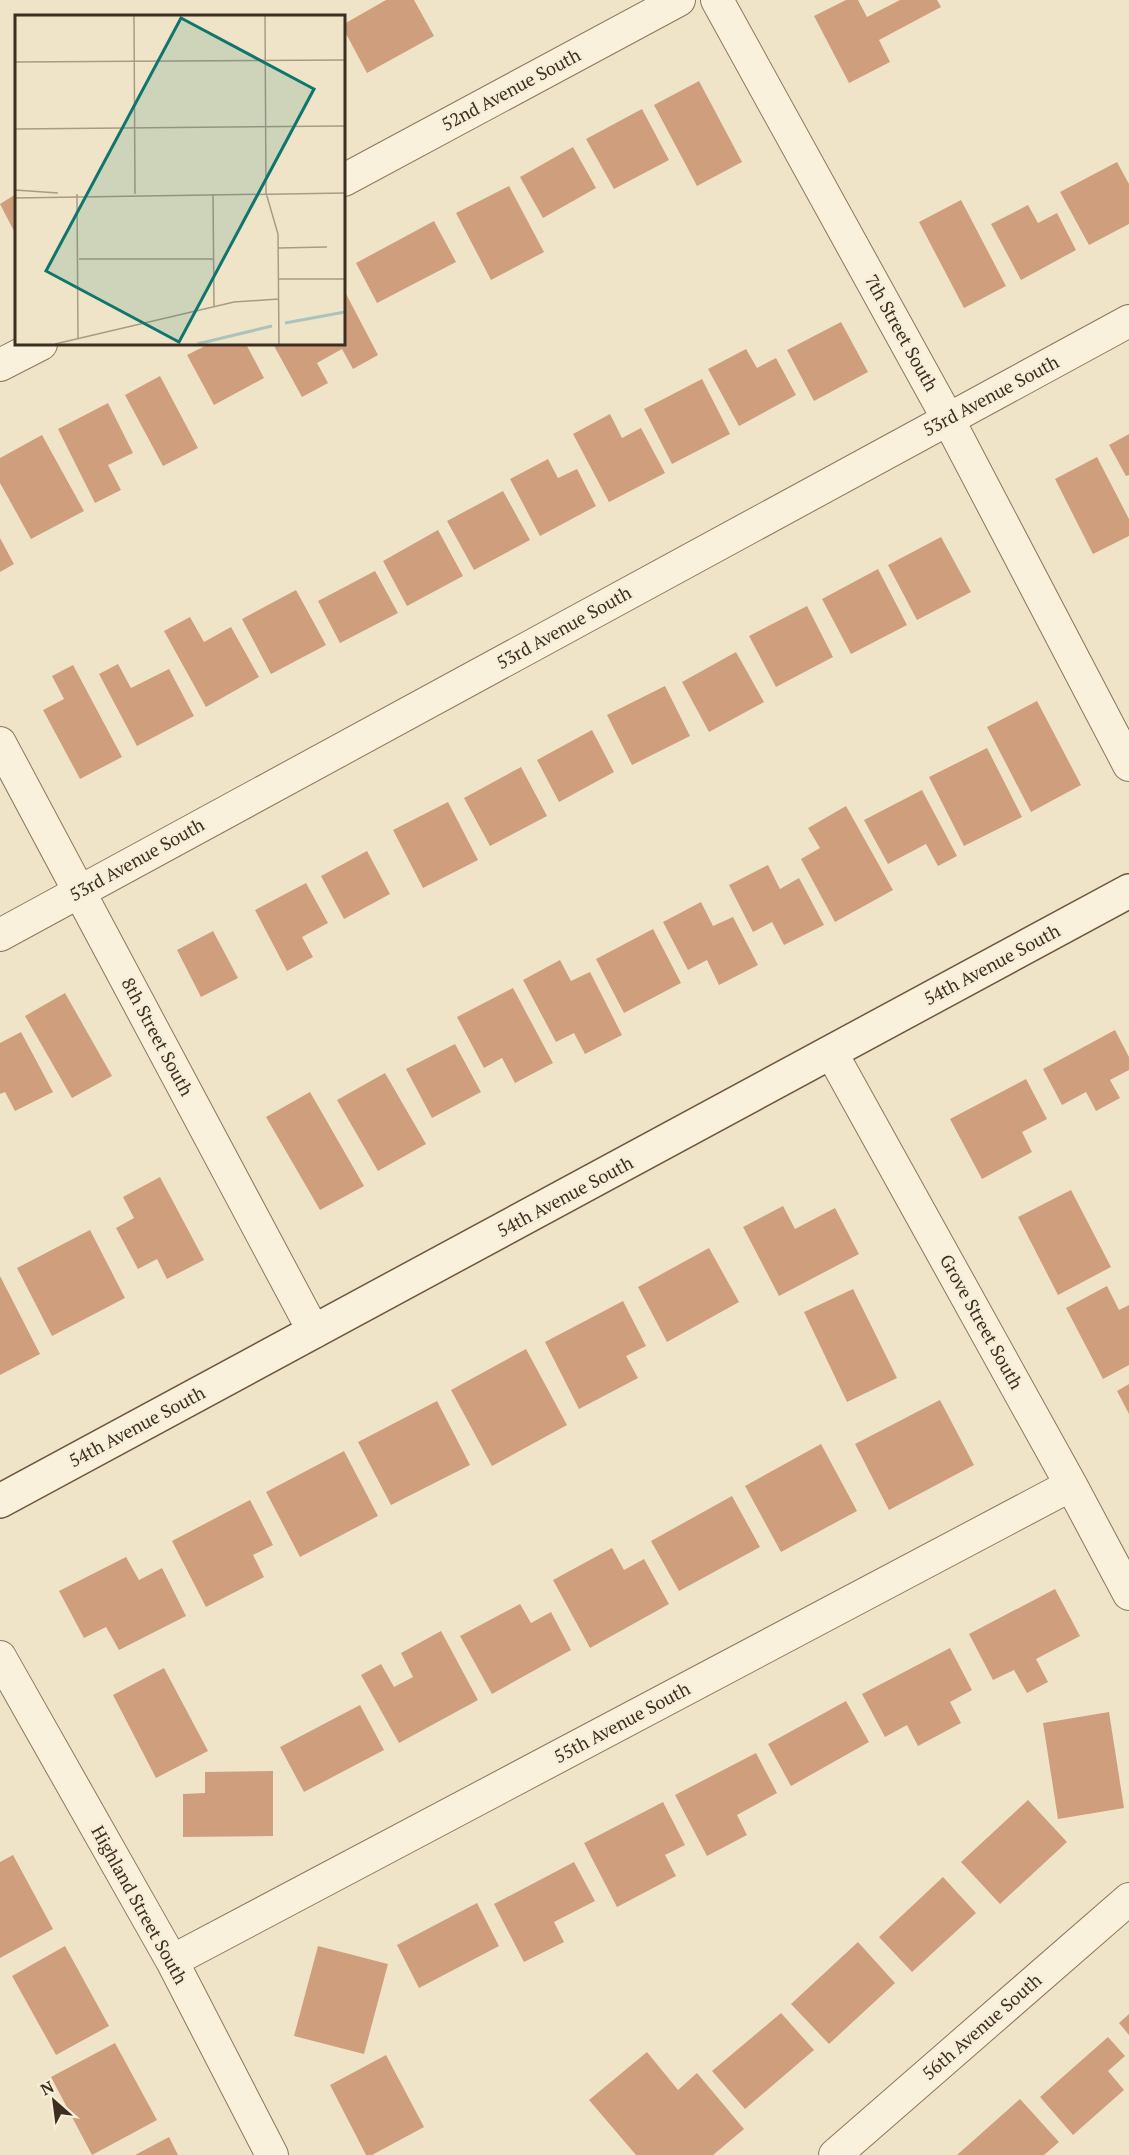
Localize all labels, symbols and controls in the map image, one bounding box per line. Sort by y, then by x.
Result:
inset map [15,15,345,345]
street label: 52nd Avenue South [437,42,585,136]
street label: 7th Street South [860,270,944,396]
street label: 53rd Avenue South [918,349,1063,441]
street label: 53rd Avenue South [492,580,636,674]
street label: 53rd Avenue South [65,812,209,906]
street label: 54th Avenue South [919,918,1064,1010]
street label: 8th Street South [117,973,199,1100]
street label: 54th Avenue South [492,1150,637,1242]
street label: Grove Street South [935,1250,1029,1394]
street label: 54th Avenue South [64,1380,209,1472]
street label: 55th Avenue South [549,1676,694,1768]
street label: Highland Street South [86,1821,194,1988]
street label: 56th Avenue South [917,1967,1047,2085]
north arrow [24,2071,84,2131]
text: N [36,2075,57,2100]

